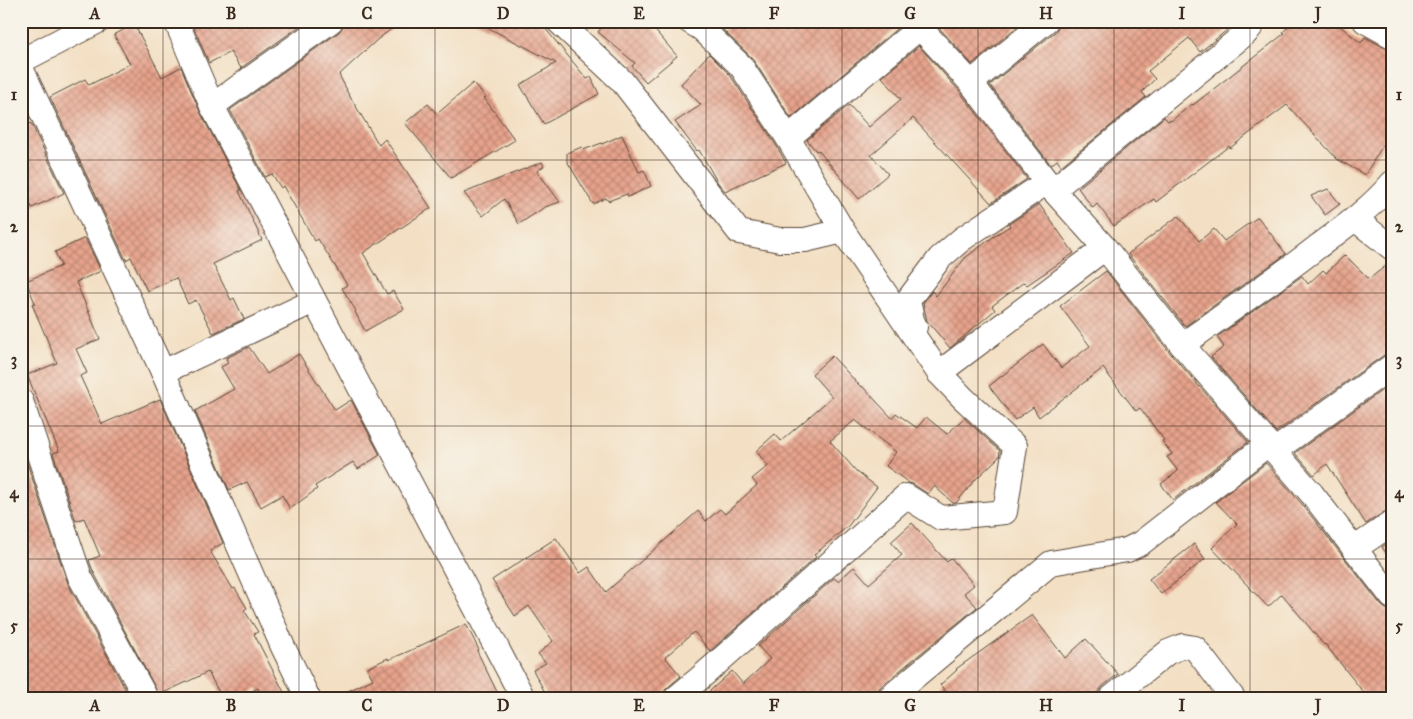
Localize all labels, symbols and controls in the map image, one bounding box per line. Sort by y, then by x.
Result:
text: A [89,4,101,23]
text: B [226,4,236,23]
text: C [362,4,373,23]
text: D [497,4,510,23]
text: E [633,4,645,23]
text: F [769,4,780,23]
text: G [904,4,916,23]
text: H [1039,4,1053,23]
text: I [1179,4,1186,23]
text: J [1313,4,1322,24]
text: 1 [11,85,18,104]
text: 1 [1396,85,1403,104]
text: 2 [10,217,19,236]
text: 2 [1395,217,1404,236]
text: 3 [11,350,17,370]
text: 3 [1396,350,1402,370]
text: 4 [10,483,20,503]
text: 4 [1395,483,1405,503]
text: 5 [10,616,18,635]
text: 5 [1395,616,1403,635]
text: A [89,696,101,715]
text: B [226,696,236,715]
text: C [362,696,373,715]
text: D [497,696,510,715]
text: E [633,696,645,715]
text: F [769,696,780,715]
text: G [904,696,916,715]
text: H [1039,696,1053,715]
text: I [1179,696,1186,715]
text: J [1313,696,1322,716]

